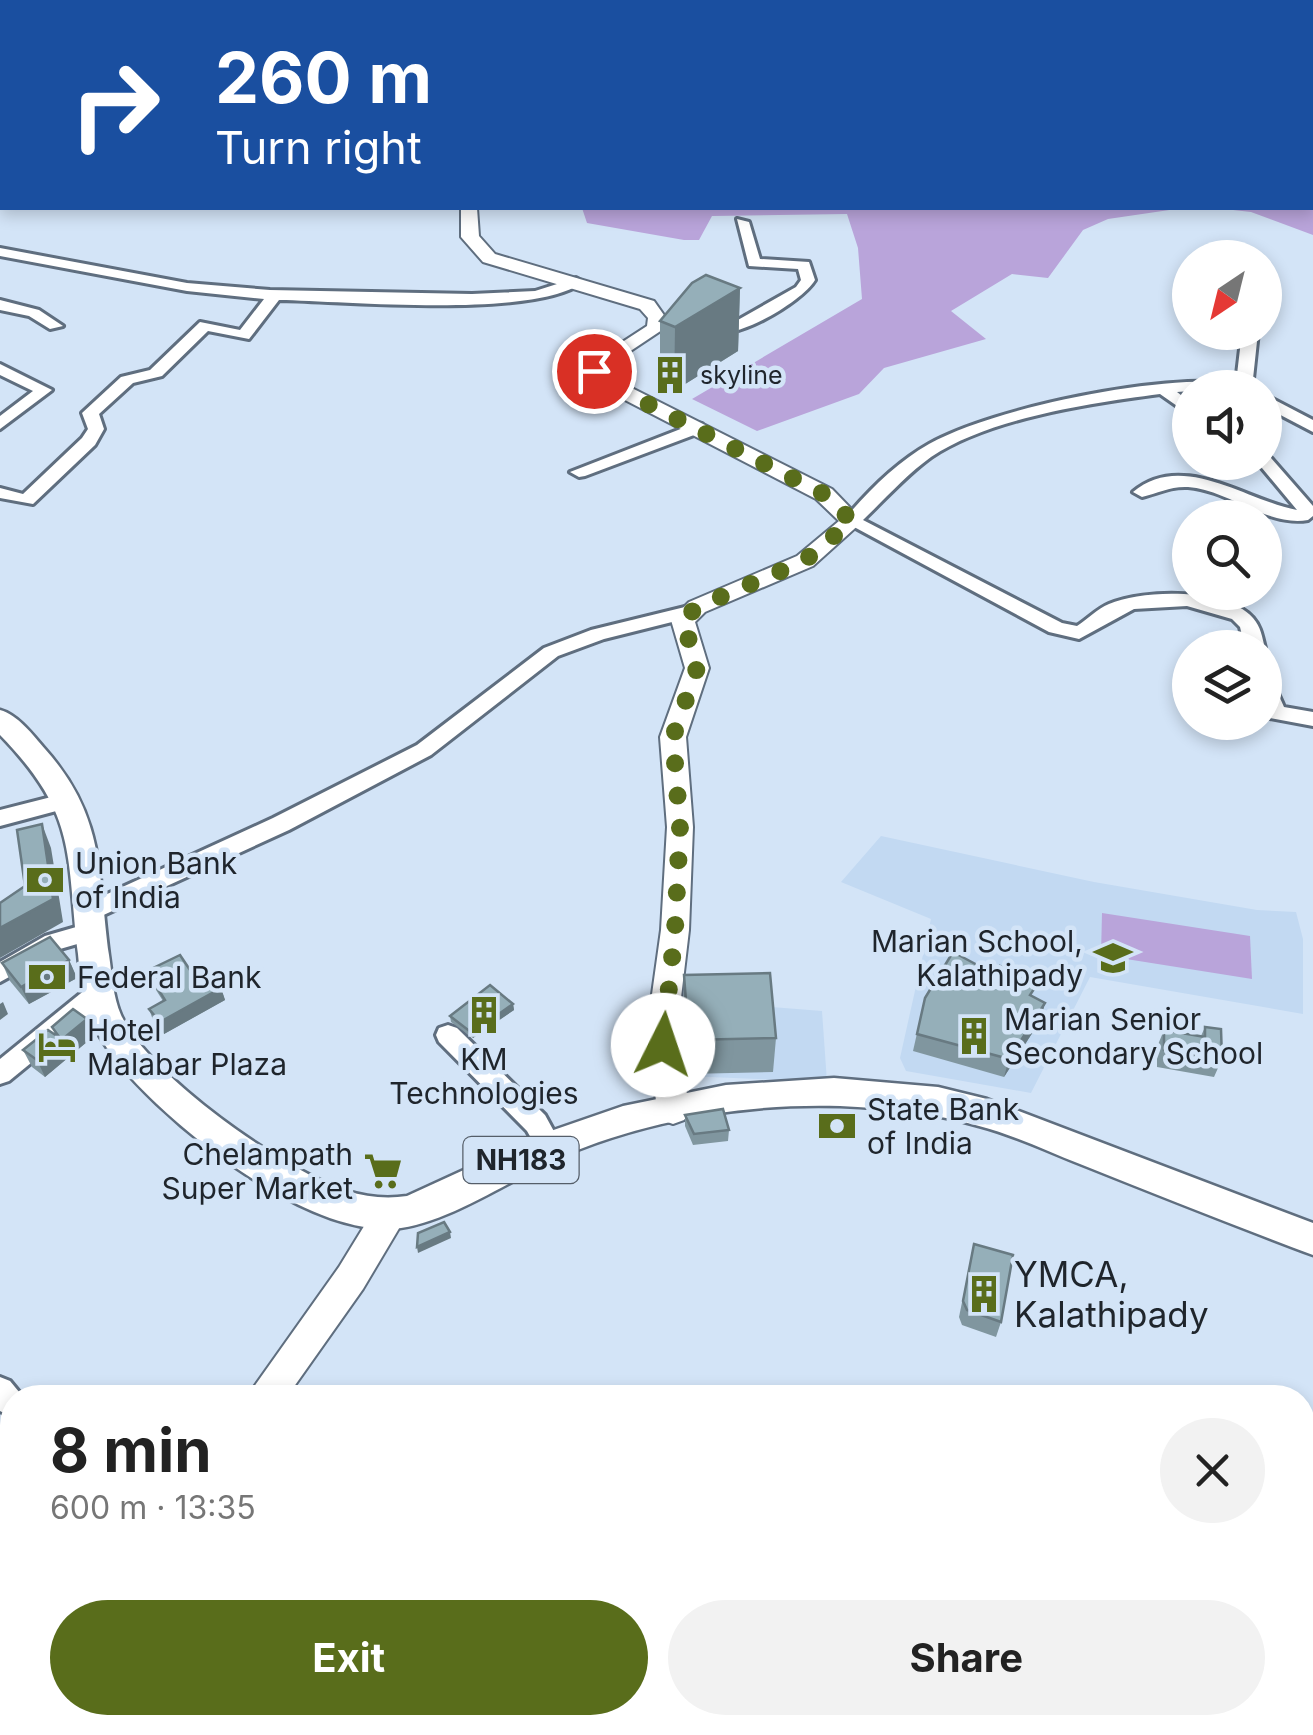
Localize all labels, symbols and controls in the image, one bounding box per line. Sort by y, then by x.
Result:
text: 260 m [215,35,432,120]
icon: right [50,40,180,170]
text: Turn right [215,120,422,175]
north arrow [1172,240,1282,350]
map controls [1172,240,1282,740]
pin [552,329,637,414]
icon: arrive [567,344,622,399]
building icon: skyline [649,354,691,396]
place label: skyline [700,360,783,390]
button: sound [1172,370,1282,480]
button: search [1172,500,1282,610]
button: layers [1172,630,1282,740]
place label: Union Bank of India [75,845,238,915]
bank icon: Union Bank of India [24,859,66,901]
place label: Marian School, Kalathipady [871,923,1083,993]
school or university icon: Marian School, Kalathipady [1092,937,1134,979]
bank icon: Federal Bank [26,956,68,998]
place label: Federal Bank [77,959,262,995]
position arrow [611,993,715,1097]
building icon: KM Technologies [463,994,505,1036]
place label: Marian Senior Secondary School [1004,1001,1263,1071]
place label: Hotel Malabar Plaza [87,1012,287,1082]
building icon: Marian Senior Secondary School [953,1015,995,1057]
hotel icon: Hotel Malabar Plaza [36,1026,78,1068]
place label: KM Technologies [389,1041,579,1111]
place label: State Bank of India [867,1091,1020,1161]
bank icon: State Bank of India [816,1105,858,1147]
place label: Chelampath Super Market [162,1136,353,1206]
road number: NH183 [464,1137,578,1183]
supermarket icon: Chelampath Super Market [362,1150,404,1192]
place label: YMCA, Kalathipady [1014,1253,1209,1335]
building icon: YMCA, Kalathipady [963,1273,1005,1315]
text: 8 min [50,1414,212,1486]
button: close [1160,1418,1265,1523]
text: 600 m · 13:35 [50,1488,256,1527]
button: Exit [50,1600,648,1715]
button: Share [668,1600,1265,1715]

